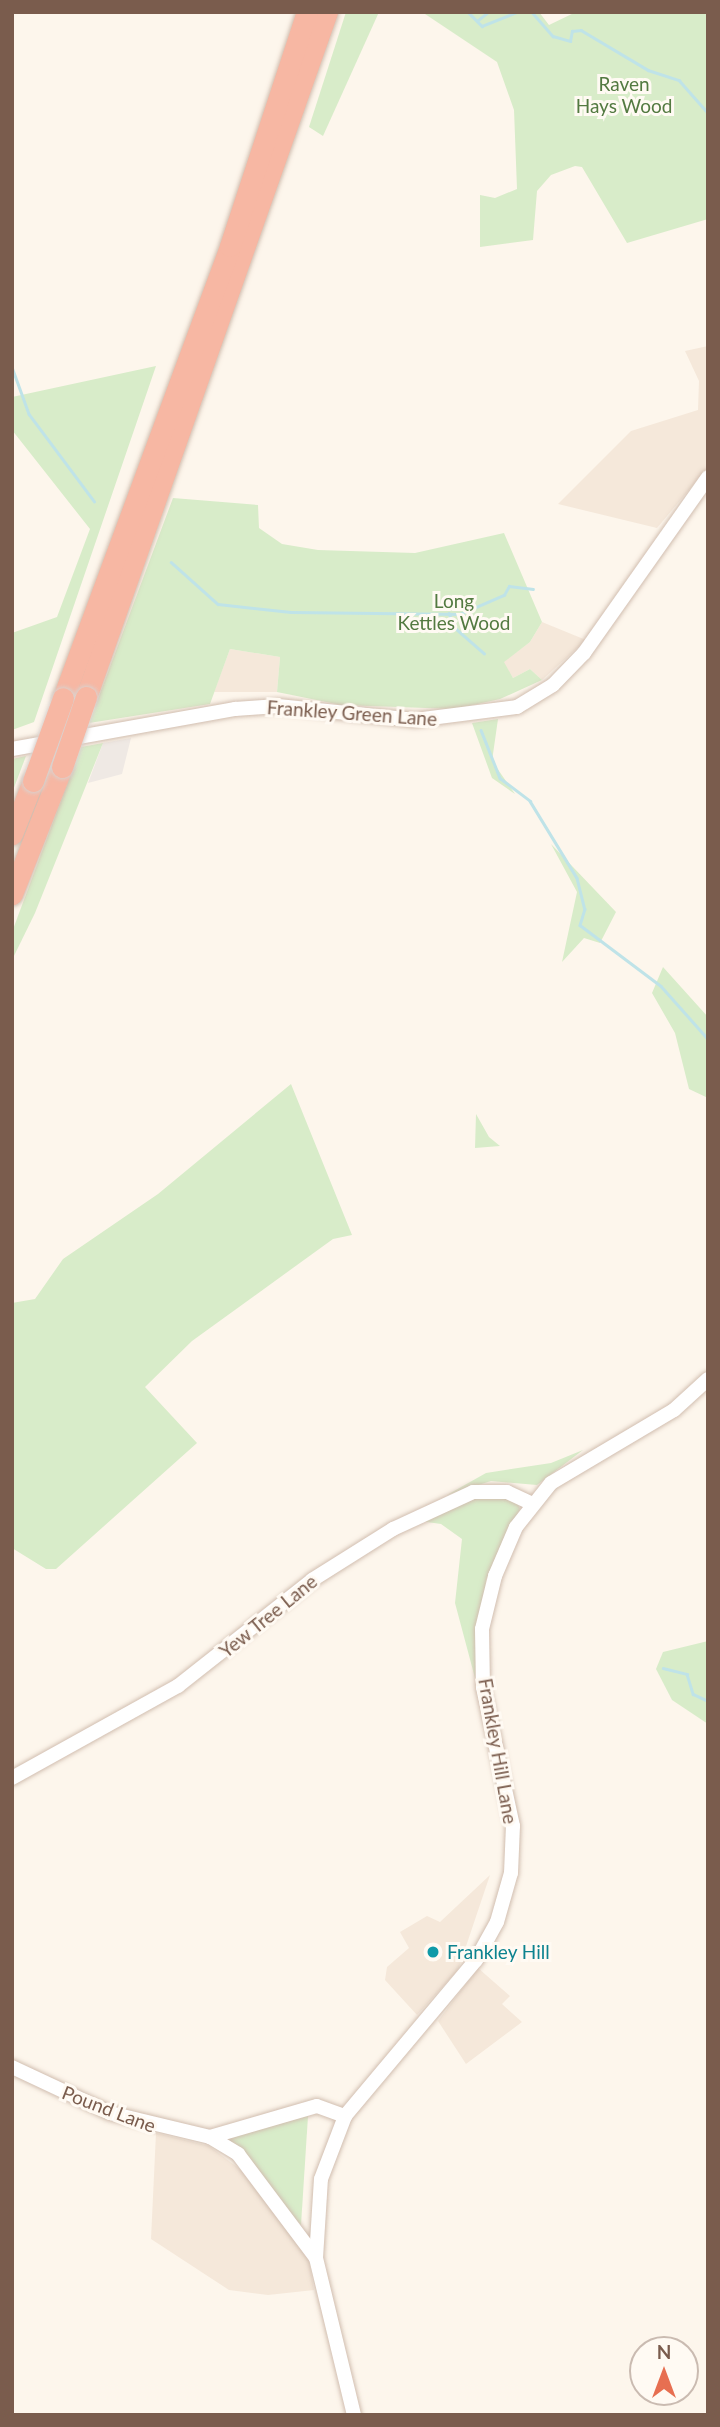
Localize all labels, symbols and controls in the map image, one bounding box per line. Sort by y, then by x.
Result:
park label: Raven Hays Wood [576,73,672,117]
park label: Long Kettles Wood [397,590,511,634]
street label: Frankley Green Lane [266,696,438,730]
street label: Yew Tree Lane [214,1569,322,1663]
street label: Frankley Hill Lane [474,1676,522,1826]
place label: Frankley Hill [447,1941,550,1963]
marker: Frankley Hill [425,1944,441,1960]
street label: Pound Lane [59,2081,159,2137]
north arrow [629,2336,699,2406]
text: N [657,2340,671,2363]

